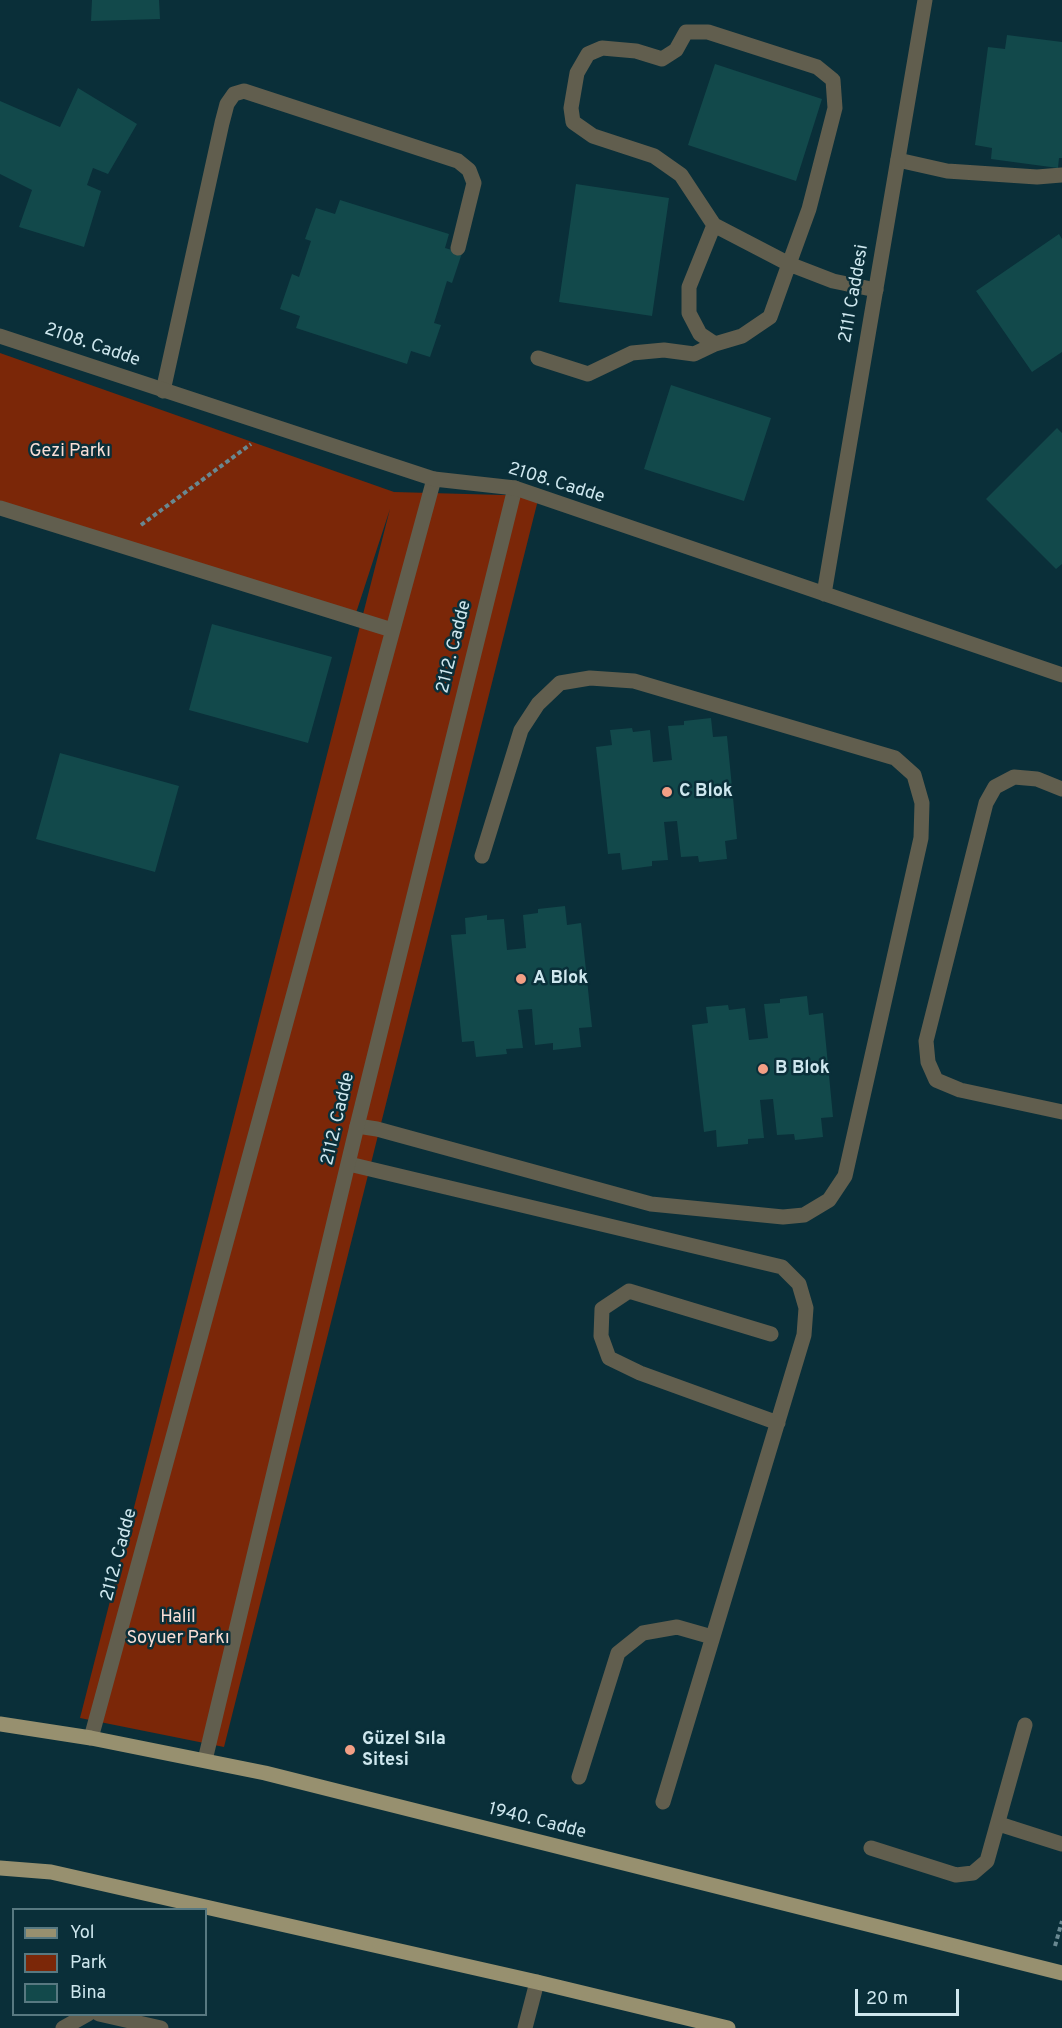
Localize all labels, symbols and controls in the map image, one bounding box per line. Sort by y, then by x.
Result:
street label: 2111 Caddesi [836,243,874,345]
street label: 2108. Cadde [41,320,143,372]
park label: Gezi Parkı [29,441,111,463]
street label: 2108. Cadde [505,459,607,509]
street label: 2112. Cadde [433,598,477,696]
place label: C Blok [679,781,733,803]
marker: C Blok [660,785,674,799]
place label: A Blok [533,968,588,990]
marker: A Blok [514,972,528,986]
place label: B Blok [775,1058,830,1080]
marker: B Blok [756,1062,770,1076]
street label: 2112. Cadde [318,1070,360,1168]
street label: 2112. Cadde [97,1506,143,1604]
park label: Halil Soyuer Parkı [127,1607,229,1650]
place label: Güzel Sıla Sitesi [362,1729,446,1772]
marker: Güzel Sıla Sitesi [343,1743,357,1757]
street label: 1940. Cadde [486,1799,588,1845]
legend [12,1908,207,2016]
text: Yol [70,1922,95,1945]
text: Park [70,1952,107,1975]
scale bar [858,1977,962,2015]
text: Bina [70,1982,106,2005]
text: 20 m [866,1988,908,2011]

